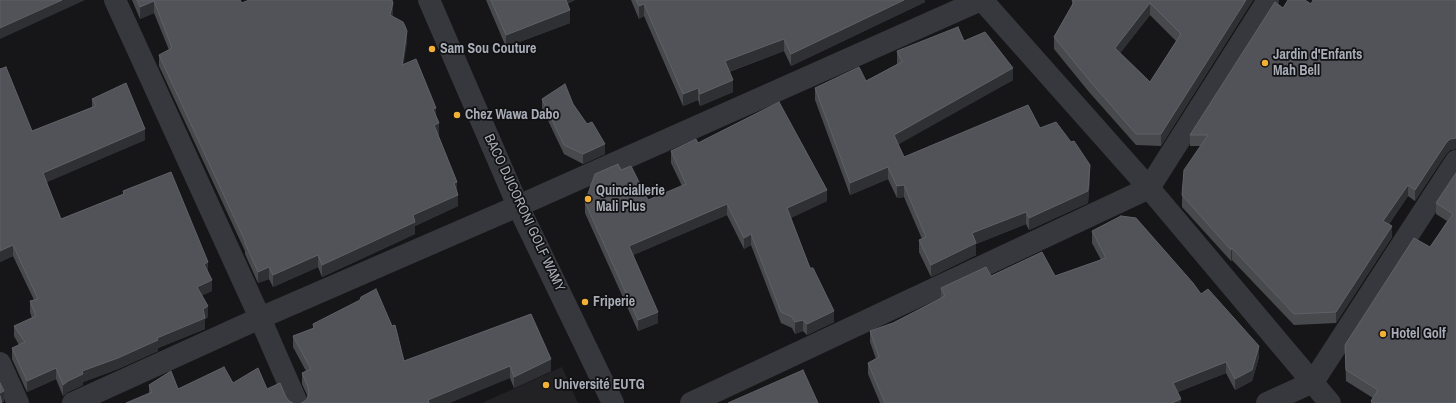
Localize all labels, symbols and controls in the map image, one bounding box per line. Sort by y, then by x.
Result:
place label: Sam Sou Couture [440,41,536,57]
marker: Sam Sou Couture [427,44,437,54]
place label: Jardin d'Enfants Mah Bell [1273,47,1362,80]
marker: Jardin d'Enfants Mah Bell [1260,58,1270,68]
place label: Chez Wawa Dabo [465,107,560,123]
marker: Chez Wawa Dabo [452,110,462,120]
street label: BACO DJICORONI GOLF WAMY [480,132,568,294]
place label: Quinciallerie Mali Plus [596,183,665,216]
marker: Quinciallerie Mali Plus [583,194,593,204]
place label: Friperie [593,294,635,310]
marker: Friperie [580,297,590,307]
place label: Hotel Golf [1391,326,1446,342]
marker: Hotel Golf [1378,329,1388,339]
place label: Université EUTG [554,377,645,393]
marker: Université EUTG [541,380,551,390]

